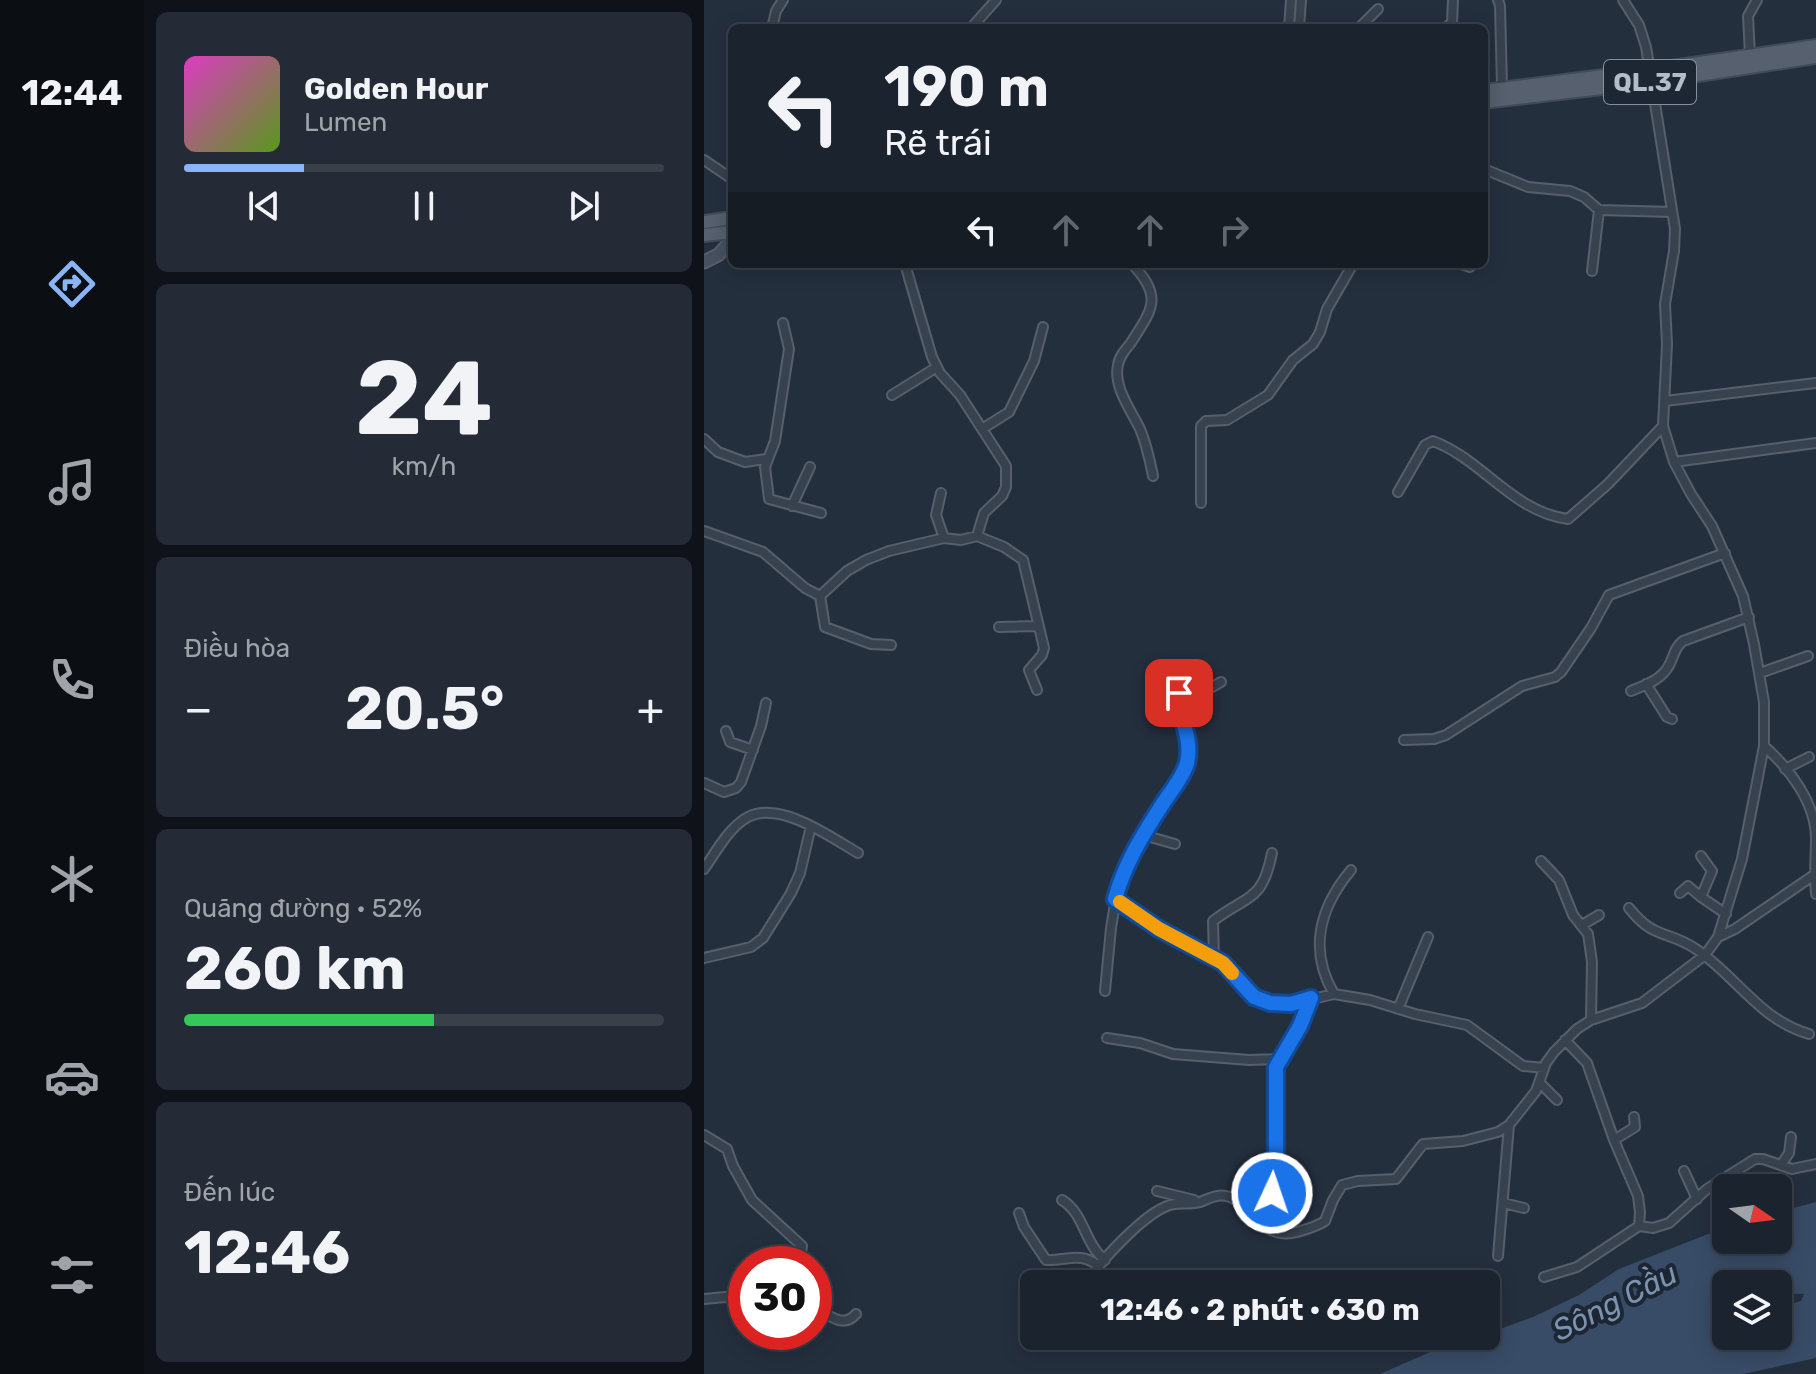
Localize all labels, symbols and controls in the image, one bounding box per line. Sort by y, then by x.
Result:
text: 190 m [884,54,1049,120]
icon: left [752,56,856,160]
road number: QL.37 [1604,60,1696,104]
text: 12:44 [22,71,122,114]
text: Golden Hour [304,71,488,107]
text: Lumen [304,107,387,138]
text: Rẽ trái [884,121,992,164]
icon: previous [242,184,286,228]
icon: pause [402,184,446,228]
icon: next [562,184,606,228]
icon: left [960,208,1004,252]
icon: ahead [1044,208,1088,252]
icon: ahead [1128,208,1172,252]
icon: right [1212,208,1256,252]
icon: directions [44,256,100,312]
text: 24 [355,337,493,460]
text: km/h [392,451,456,482]
icon: music [44,454,100,510]
text: Điều hòa [184,633,290,664]
icon: phone [44,652,100,708]
pin [1145,659,1213,727]
icon: arrive [1157,671,1201,715]
text: 20.5° [345,673,505,744]
text: − [184,683,213,735]
text: + [637,683,664,735]
icon: climate [44,851,100,907]
text: Quãng đường · 52% [184,893,422,924]
text: 260 km [184,933,406,1004]
icon: car [44,1049,100,1105]
position arrow [1230,1151,1314,1235]
north arrow [1712,1174,1792,1254]
map controls [1712,1174,1792,1350]
text: Đến lúc [184,1177,275,1208]
text: 12:46 [184,1217,350,1288]
speed limit sign: 30 [728,1246,832,1350]
icon: filters [44,1247,100,1303]
water label: Sông Cầu [1547,1255,1683,1349]
button: layers [1712,1270,1792,1350]
text: 12:46 · 2 phút · 630 m [1100,1292,1420,1328]

